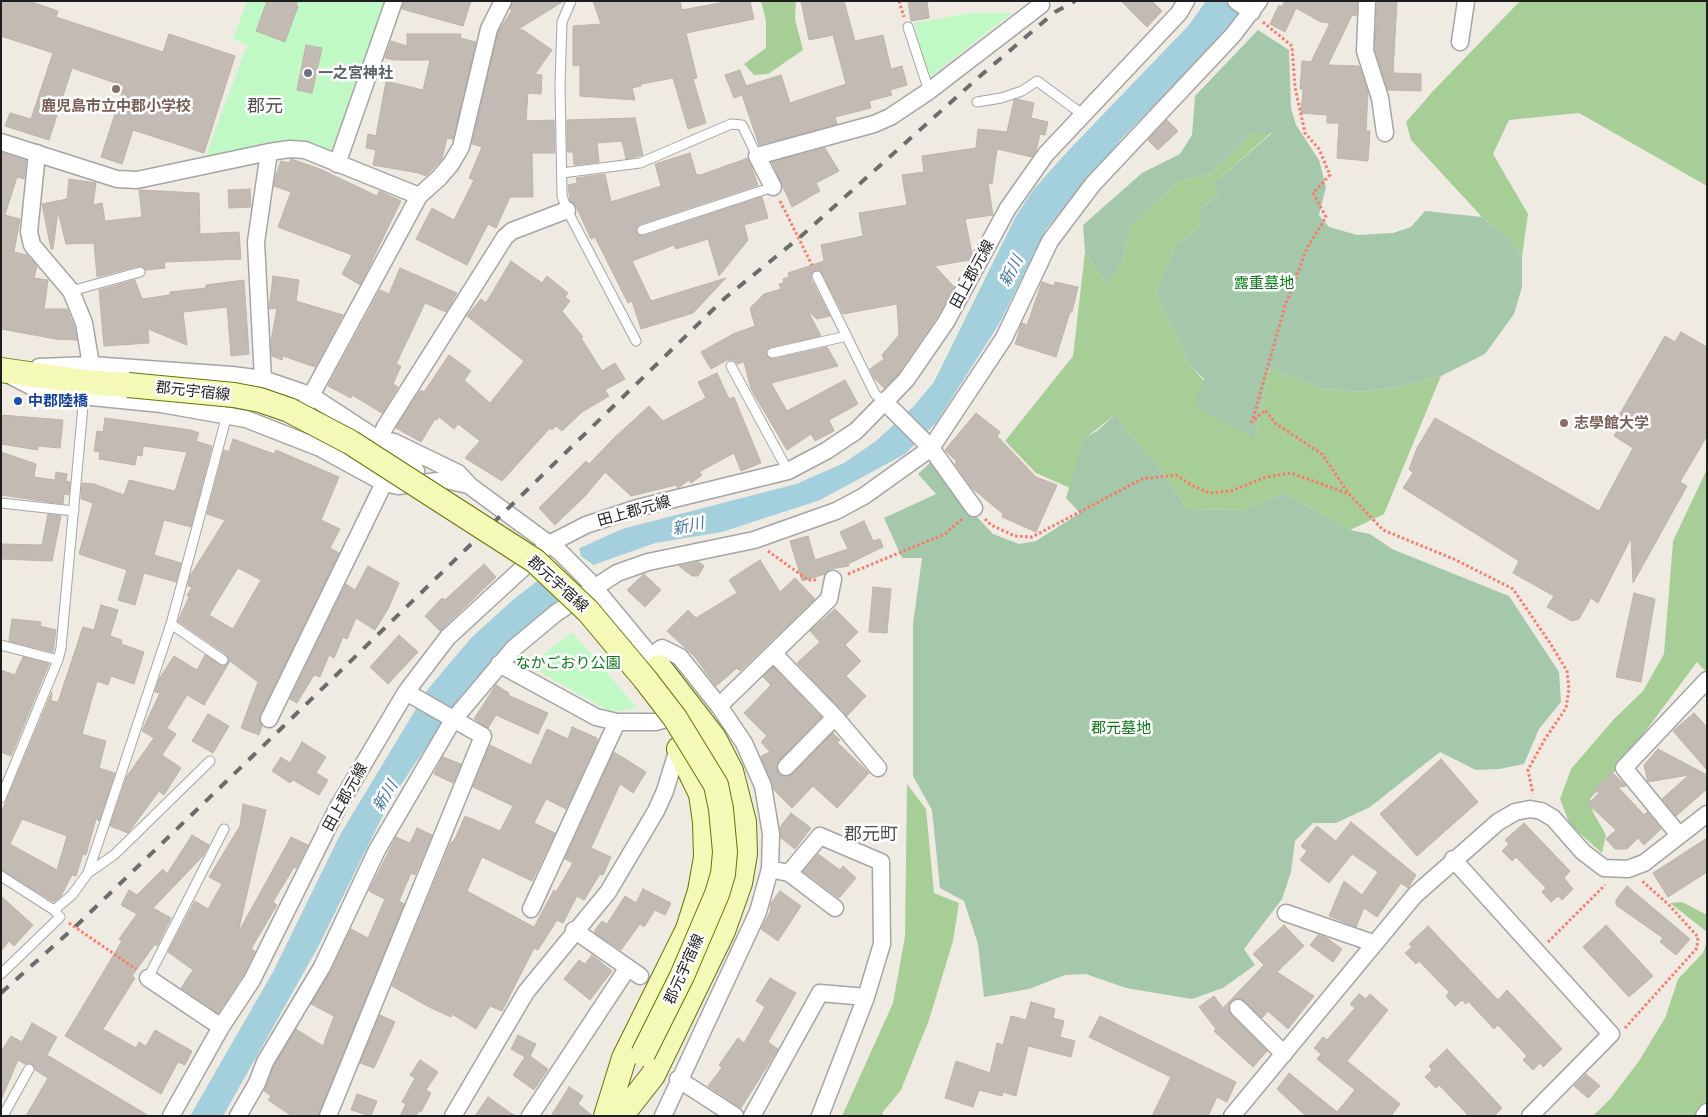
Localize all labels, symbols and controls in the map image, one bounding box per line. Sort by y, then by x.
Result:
place label: 一之宮神社 [318,64,393,82]
marker: 一之宮神社 [302,67,314,79]
marker: 鹿児島市立中郡小学校 [110,83,122,95]
district label: 郡元 [247,95,283,117]
place label: 鹿児島市立中郡小学校 [41,97,191,115]
street label: 田上郡元線 [946,237,998,311]
water label: 新川 [995,252,1027,290]
park label: 露重墓地 [1234,274,1294,292]
street label: 郡元宇宿線 [155,378,231,404]
place label: 中郡陸橋 [28,392,88,410]
marker: 中郡陸橋 [12,395,24,407]
place label: 志學館大学 [1574,414,1649,432]
marker: 志學館大学 [1558,417,1570,429]
street label: 田上郡元線 [595,492,673,530]
water label: 新川 [670,513,706,539]
street label: 郡元宇宿線 [524,552,592,616]
park label: なかごおり公園 [516,654,620,672]
park label: 郡元墓地 [1091,719,1151,737]
street label: 田上郡元線 [319,760,371,834]
water label: 新川 [369,777,401,815]
district label: 郡元町 [844,823,898,845]
street label: 郡元宇宿線 [661,931,707,1007]

